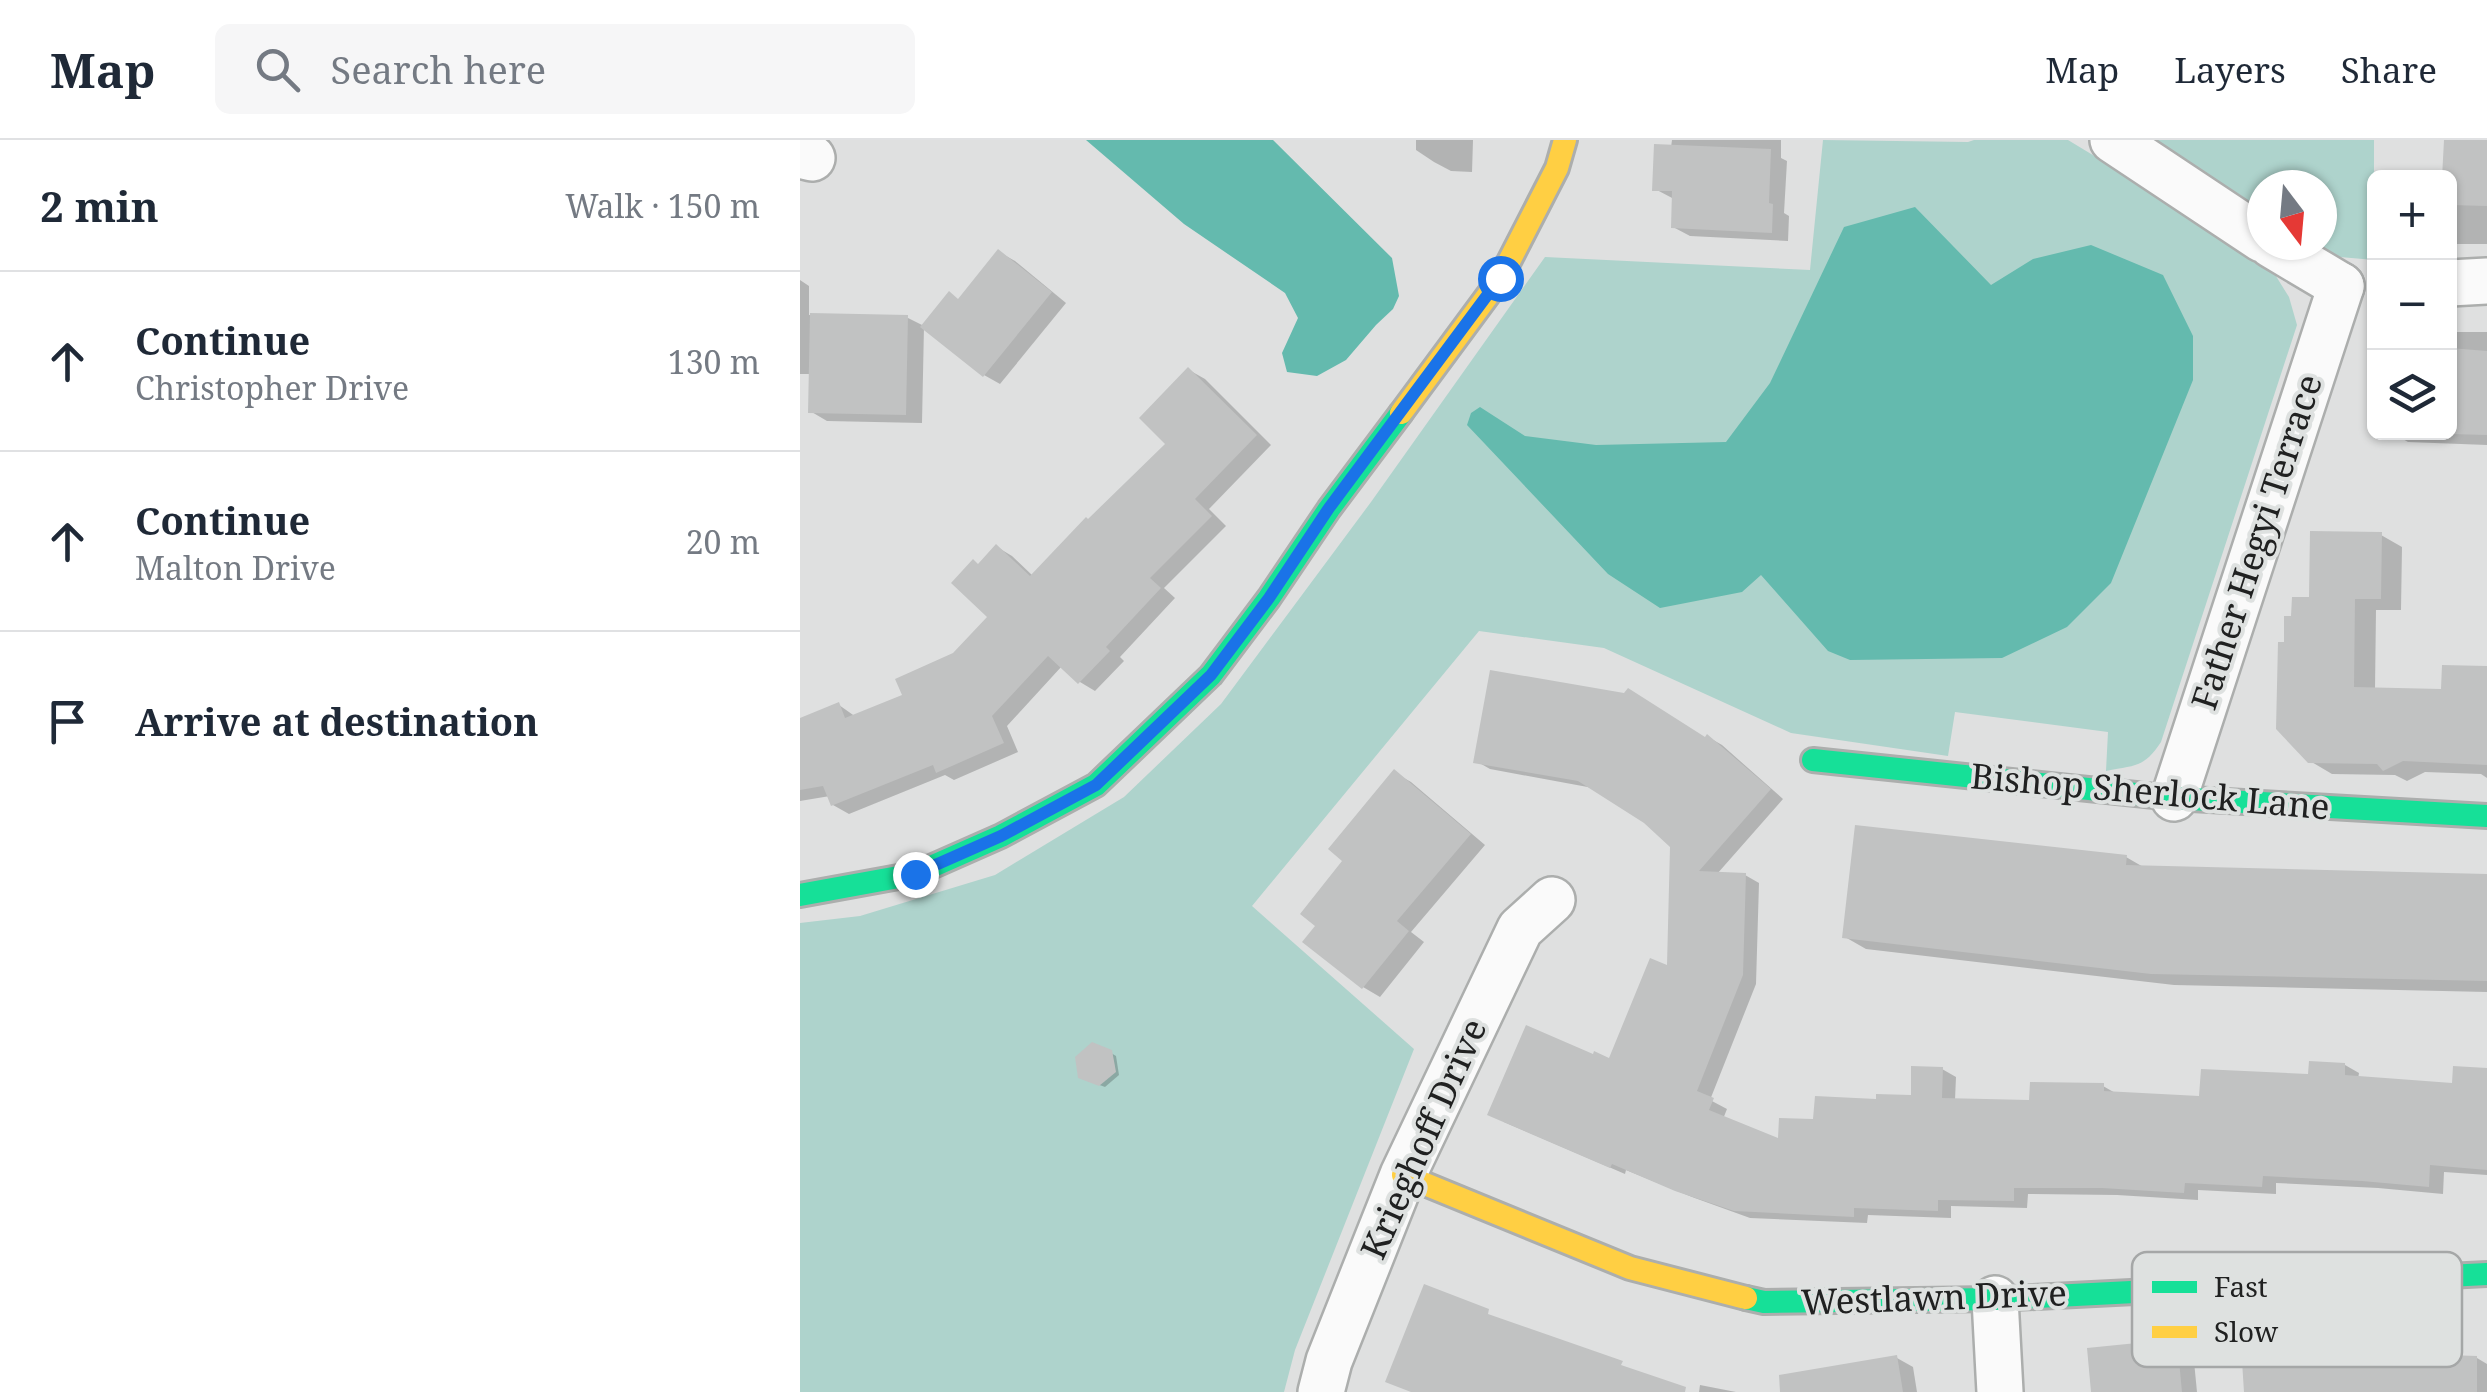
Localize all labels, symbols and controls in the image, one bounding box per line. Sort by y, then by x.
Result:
search box [215,24,915,114]
text: Map [50,37,155,102]
icon: search [250,42,305,97]
text: Search here [330,43,546,95]
text: Map [2045,46,2119,93]
text: Layers [2174,46,2286,93]
text: Share [2341,46,2437,93]
north arrow [2247,170,2337,260]
map controls [2367,170,2457,440]
button: + [2367,170,2457,260]
text: 2 min [40,177,159,234]
text: Walk · 150 m [565,184,760,227]
route start [1478,256,1524,302]
button: − [2367,260,2457,350]
text: Continue [135,314,310,366]
icon: ahead [40,334,95,389]
text: 130 m [668,340,760,383]
button: layers [2367,350,2457,440]
text: Christopher Drive [135,366,409,409]
street label: Father Hegyi Terrace [2179,368,2332,715]
text: Continue [135,494,310,546]
icon: ahead [40,514,95,569]
text: 20 m [686,520,760,563]
text: Malton Drive [135,546,336,589]
icon: arrive [40,694,95,749]
text: Arrive at destination [135,695,539,747]
street label: Bishop Sherlock Lane [1969,751,2332,830]
route end [893,852,939,898]
street label: Krieghoff Drive [1349,1011,1497,1266]
legend [2132,1252,2462,1367]
text: Fast [2214,1267,2268,1305]
street label: Westlawn Drive [1800,1268,2068,1325]
text: Slow [2214,1312,2279,1350]

